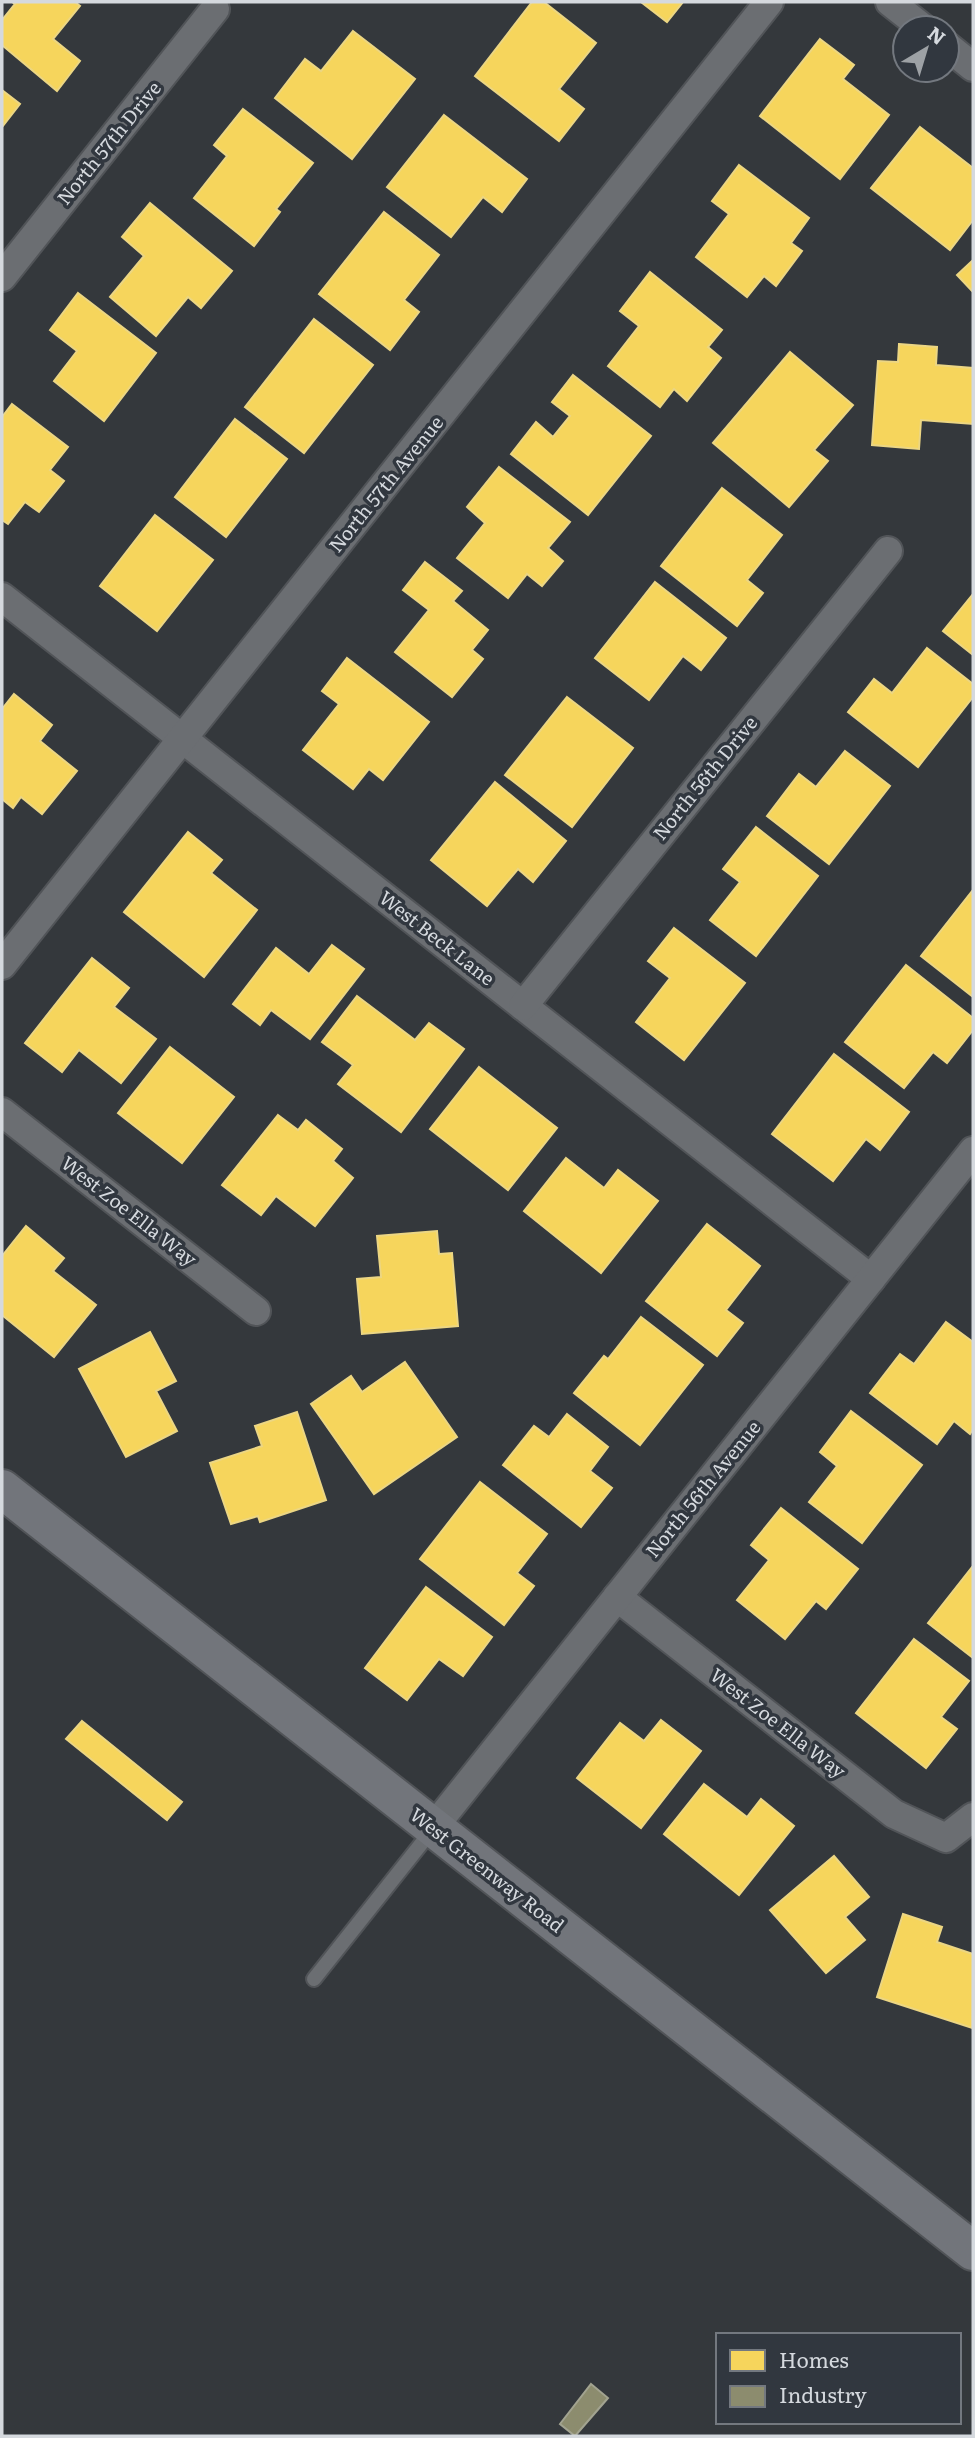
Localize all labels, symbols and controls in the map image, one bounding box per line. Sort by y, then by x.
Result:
north arrow [891,14,961,84]
text: N [922,19,952,51]
street label: North 57th Drive [49,74,167,210]
street label: North 57th Avenue [321,409,449,558]
street label: North 56th Drive [645,709,763,846]
street label: West Beck Lane [374,883,502,991]
street label: West Zoe Ella Way [56,1148,203,1272]
street label: North 56th Avenue [638,1414,767,1563]
street label: West Zoe Ella Way [705,1660,852,1784]
street label: West Greenway Road [404,1800,571,1939]
legend [716,2333,961,2424]
text: Homes [779,2343,849,2374]
text: Industry [779,2378,867,2409]

